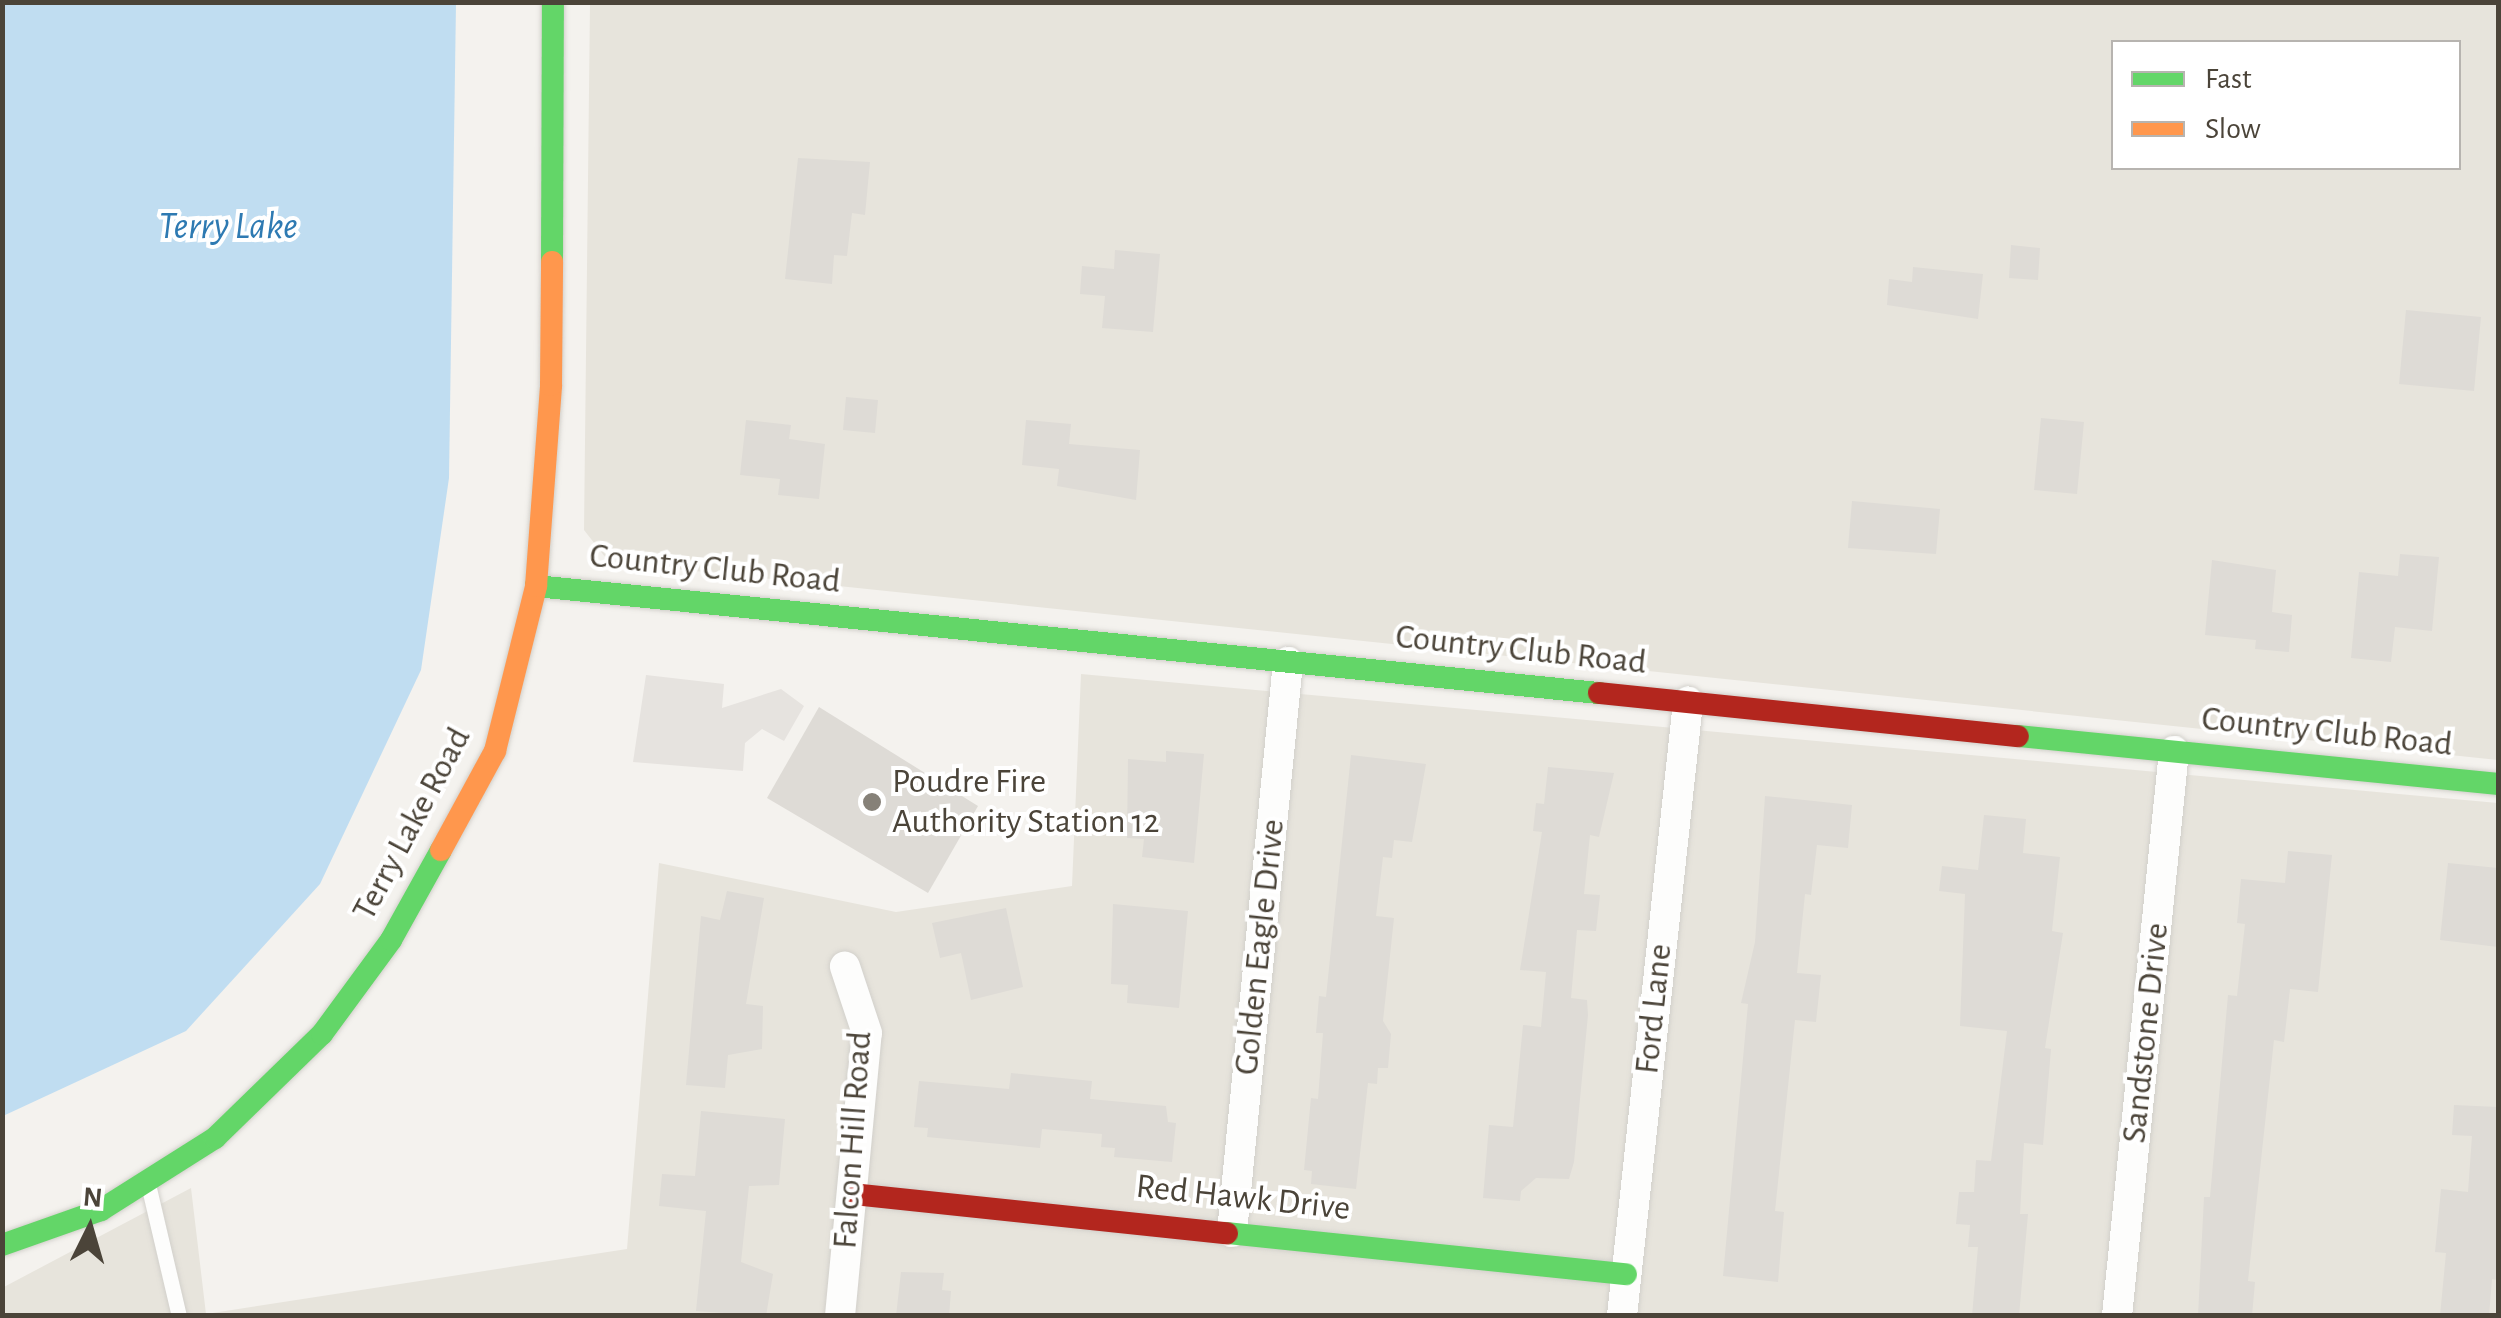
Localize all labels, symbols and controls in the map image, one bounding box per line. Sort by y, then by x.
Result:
legend [2111,40,2461,170]
text: Fast [2205,64,2252,94]
text: Slow [2205,114,2261,144]
water label: Terry Lake [158,205,298,251]
street label: Country Club Road [588,535,842,603]
street label: Country Club Road [1394,616,1648,684]
street label: Country Club Road [2200,698,2454,766]
street label: Terry Lake Road [344,720,480,928]
place label: Poudre Fire Authority Station 12 [892,761,1159,843]
marker: Poudre Fire Authority Station 12 [861,791,883,813]
street label: Golden Eagle Drive [1226,817,1294,1077]
street label: Sandstone Drive [2114,921,2178,1145]
street label: Ford Lane [1626,942,1682,1076]
street label: Falcon Hill Road [824,1030,882,1250]
street label: Red Hawk Drive [1134,1166,1352,1230]
north arrow [40,1178,140,1278]
text: N [82,1183,104,1213]

